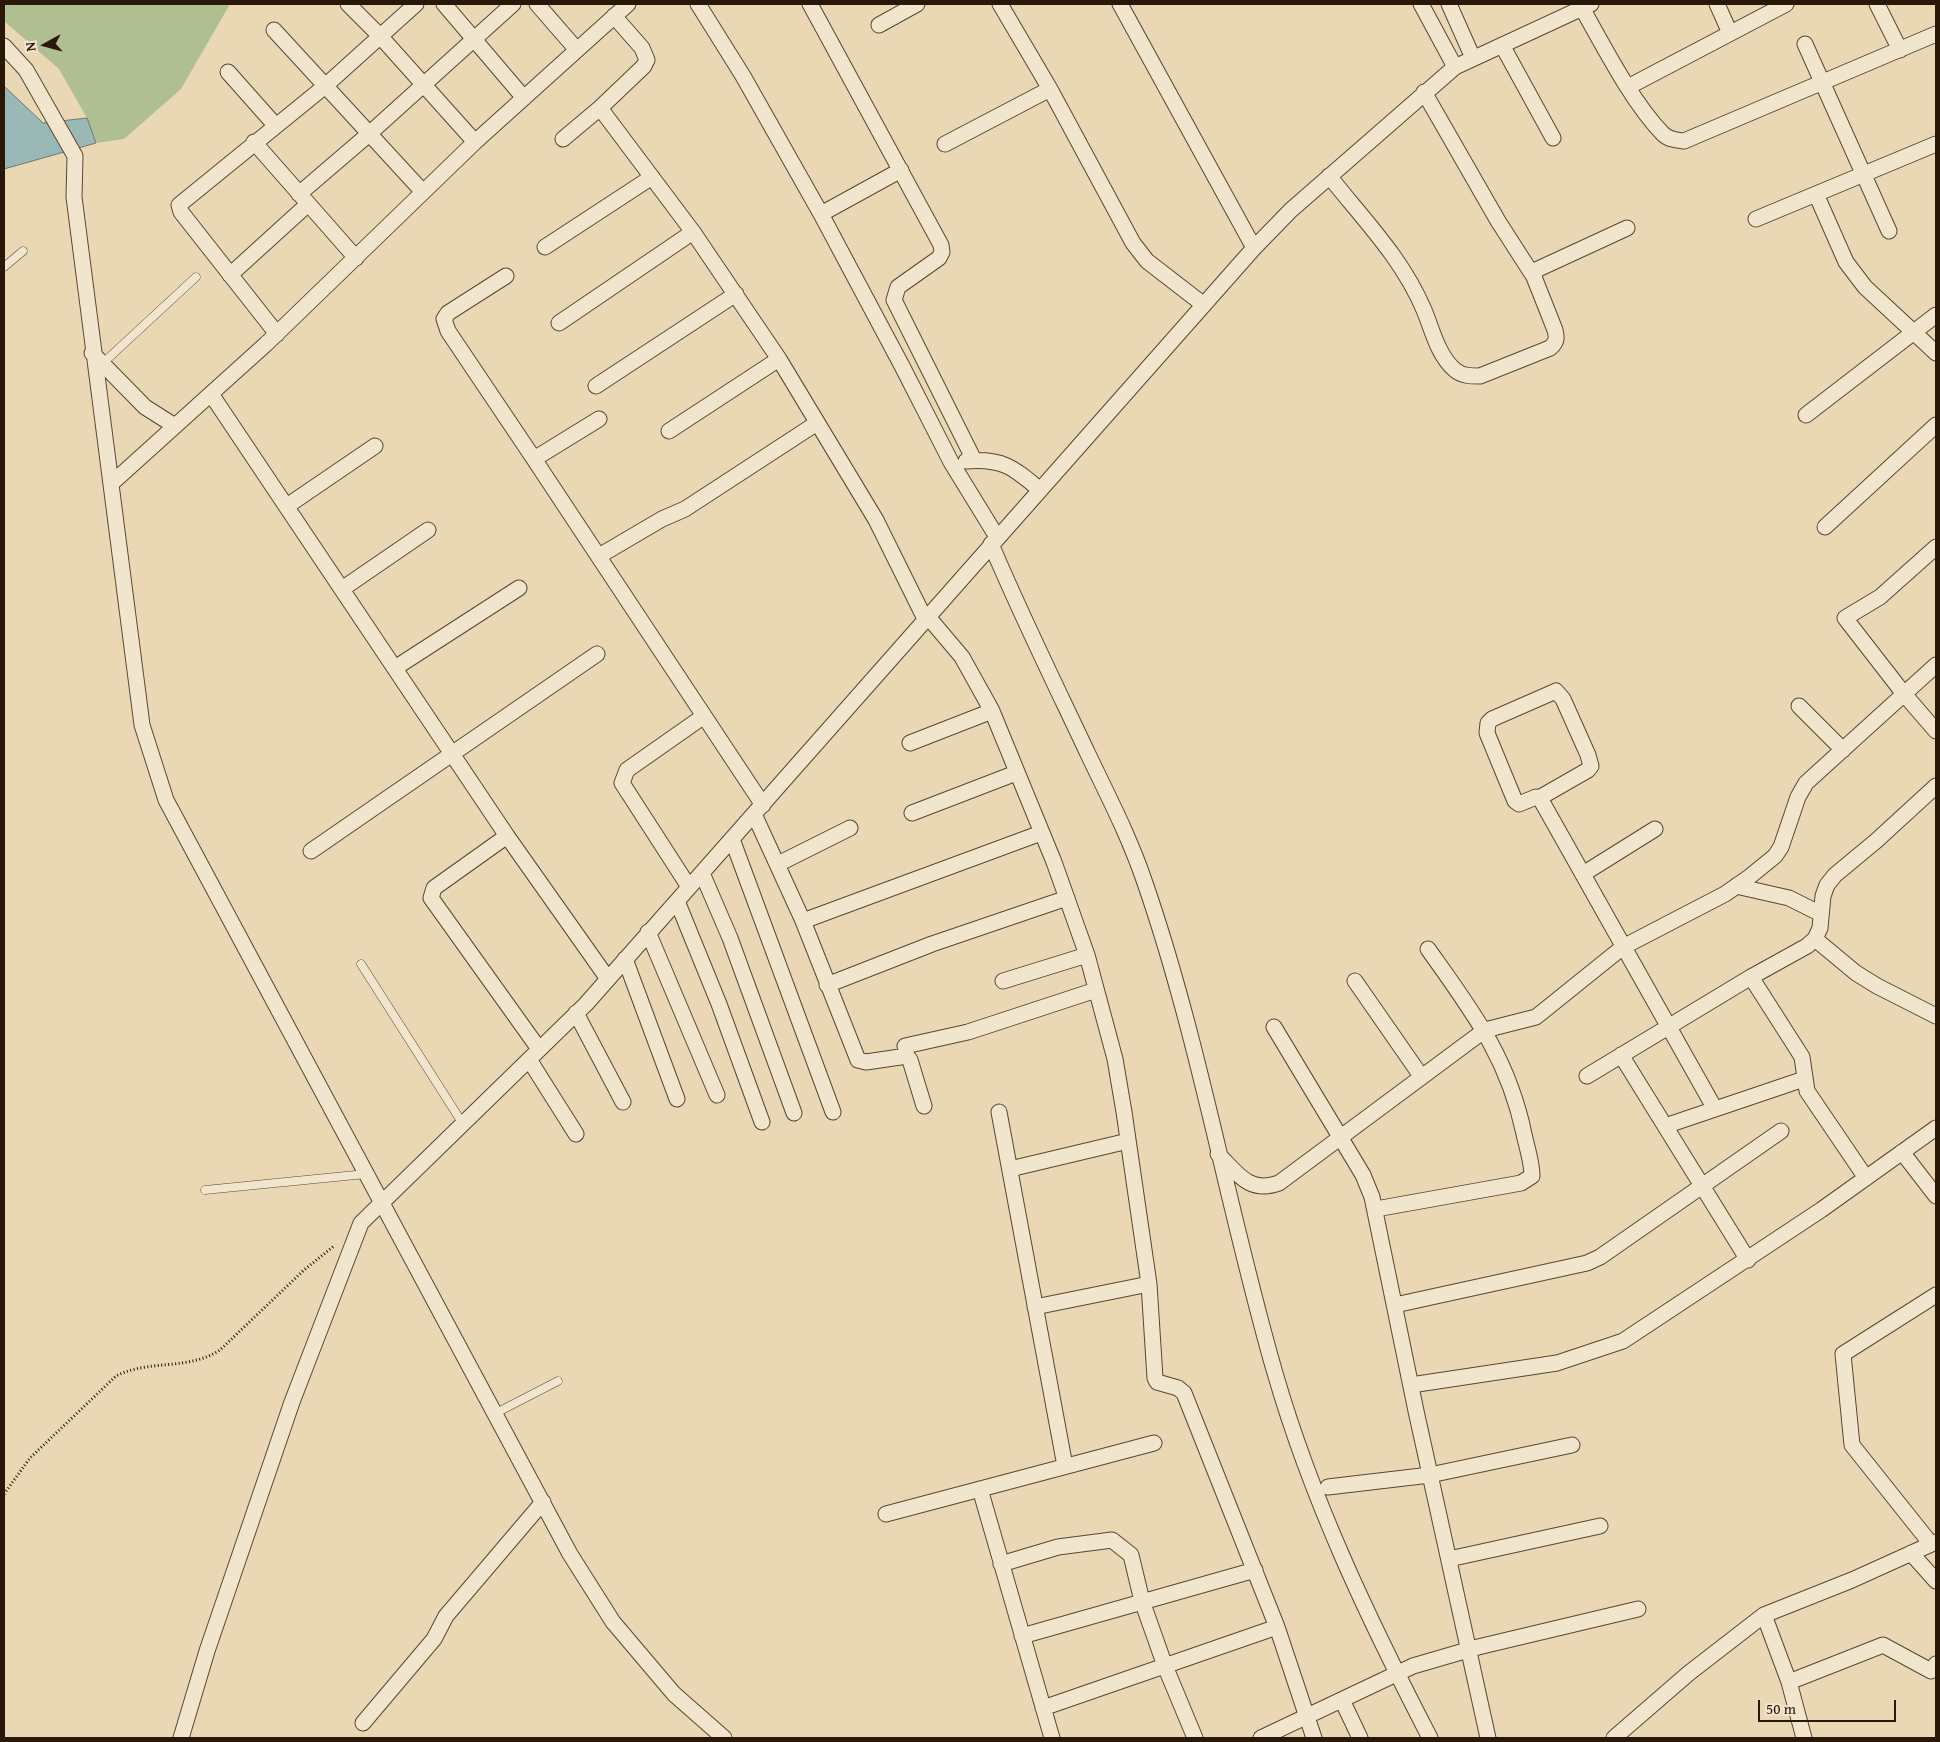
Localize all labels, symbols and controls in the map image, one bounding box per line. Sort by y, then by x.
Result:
north arrow [20,20,70,70]
text: N [20,41,41,53]
scale bar [1760,1690,1898,1722]
text: 50 m [1766,1698,1796,1719]

